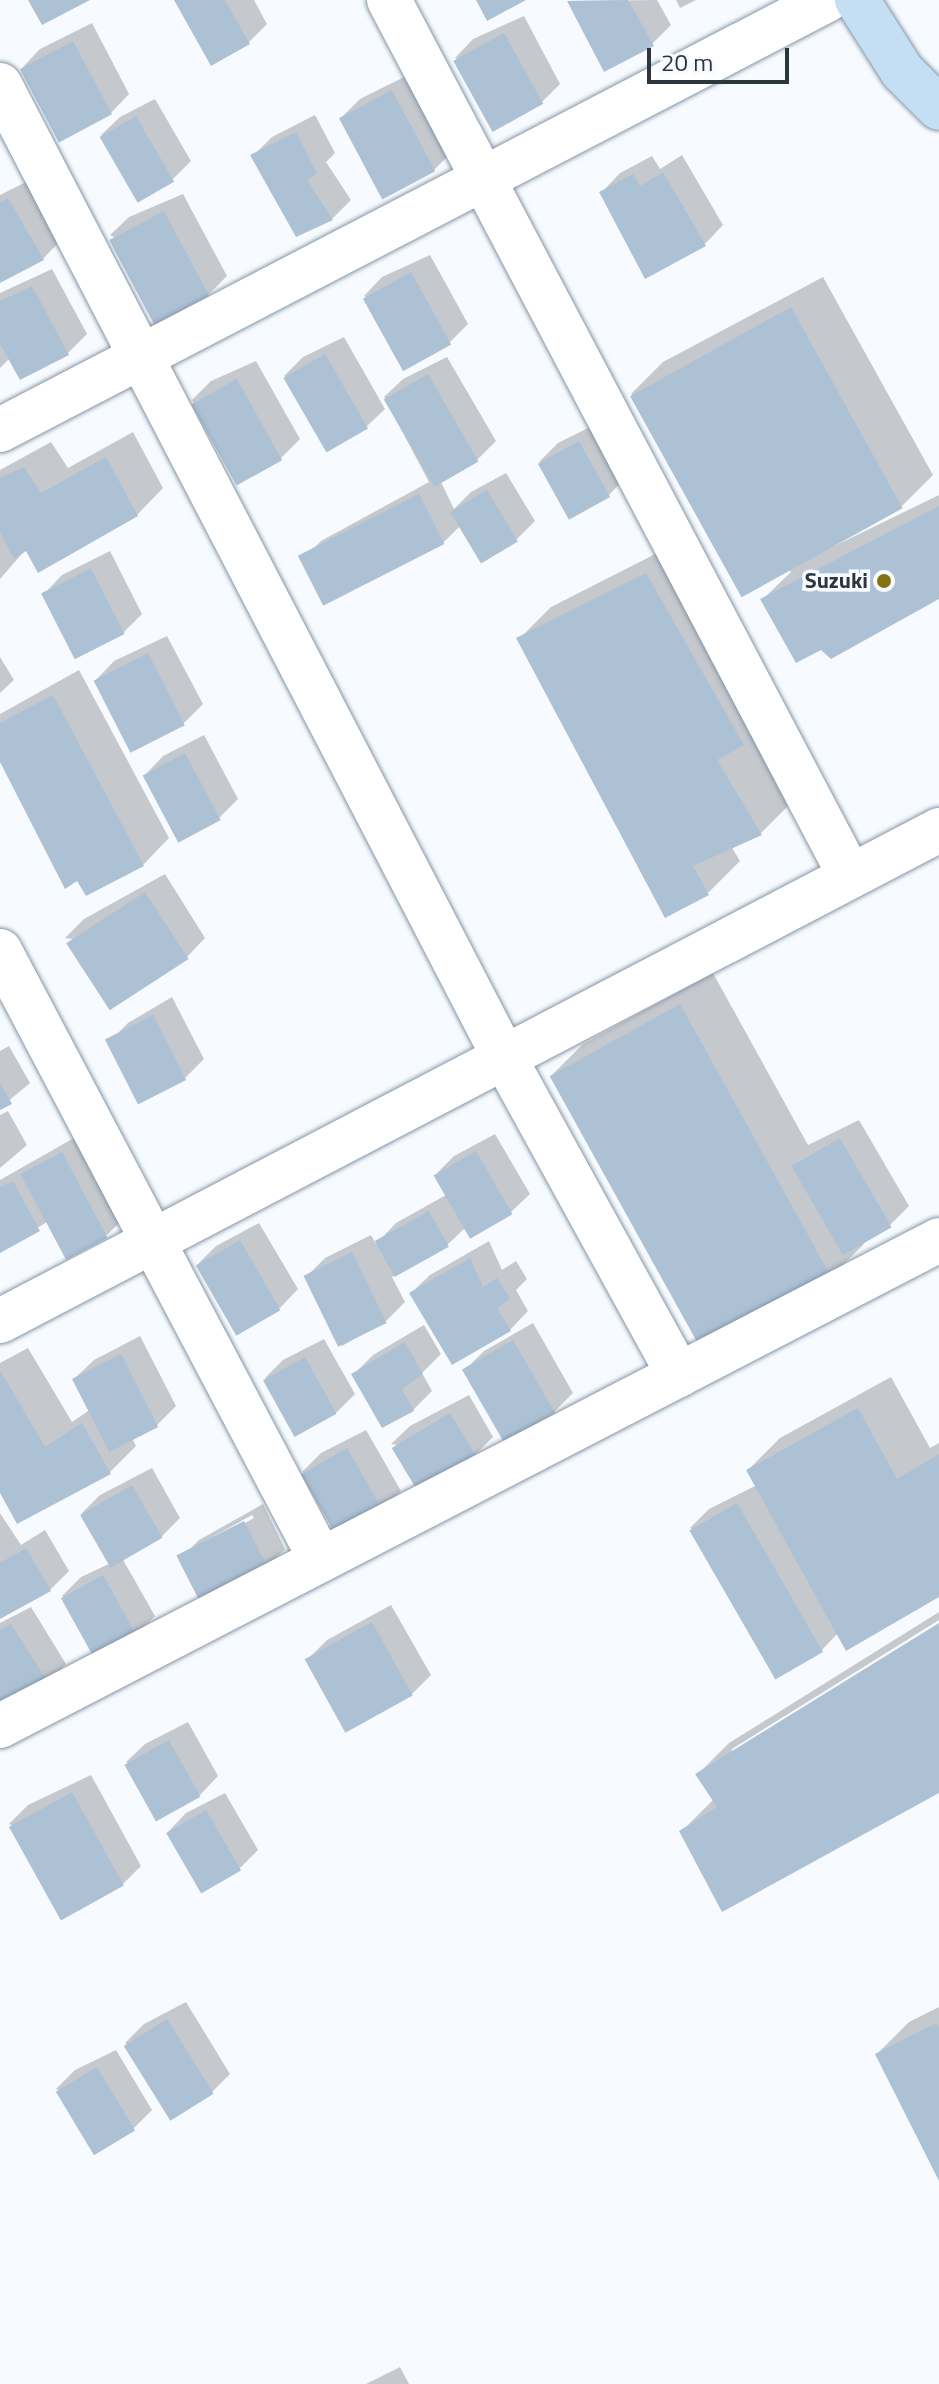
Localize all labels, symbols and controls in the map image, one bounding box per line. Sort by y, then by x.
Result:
scale bar [651,32,793,82]
text: 20 m [661,44,713,80]
place label: Suzuki [805,568,868,594]
marker: Suzuki [875,572,893,590]

